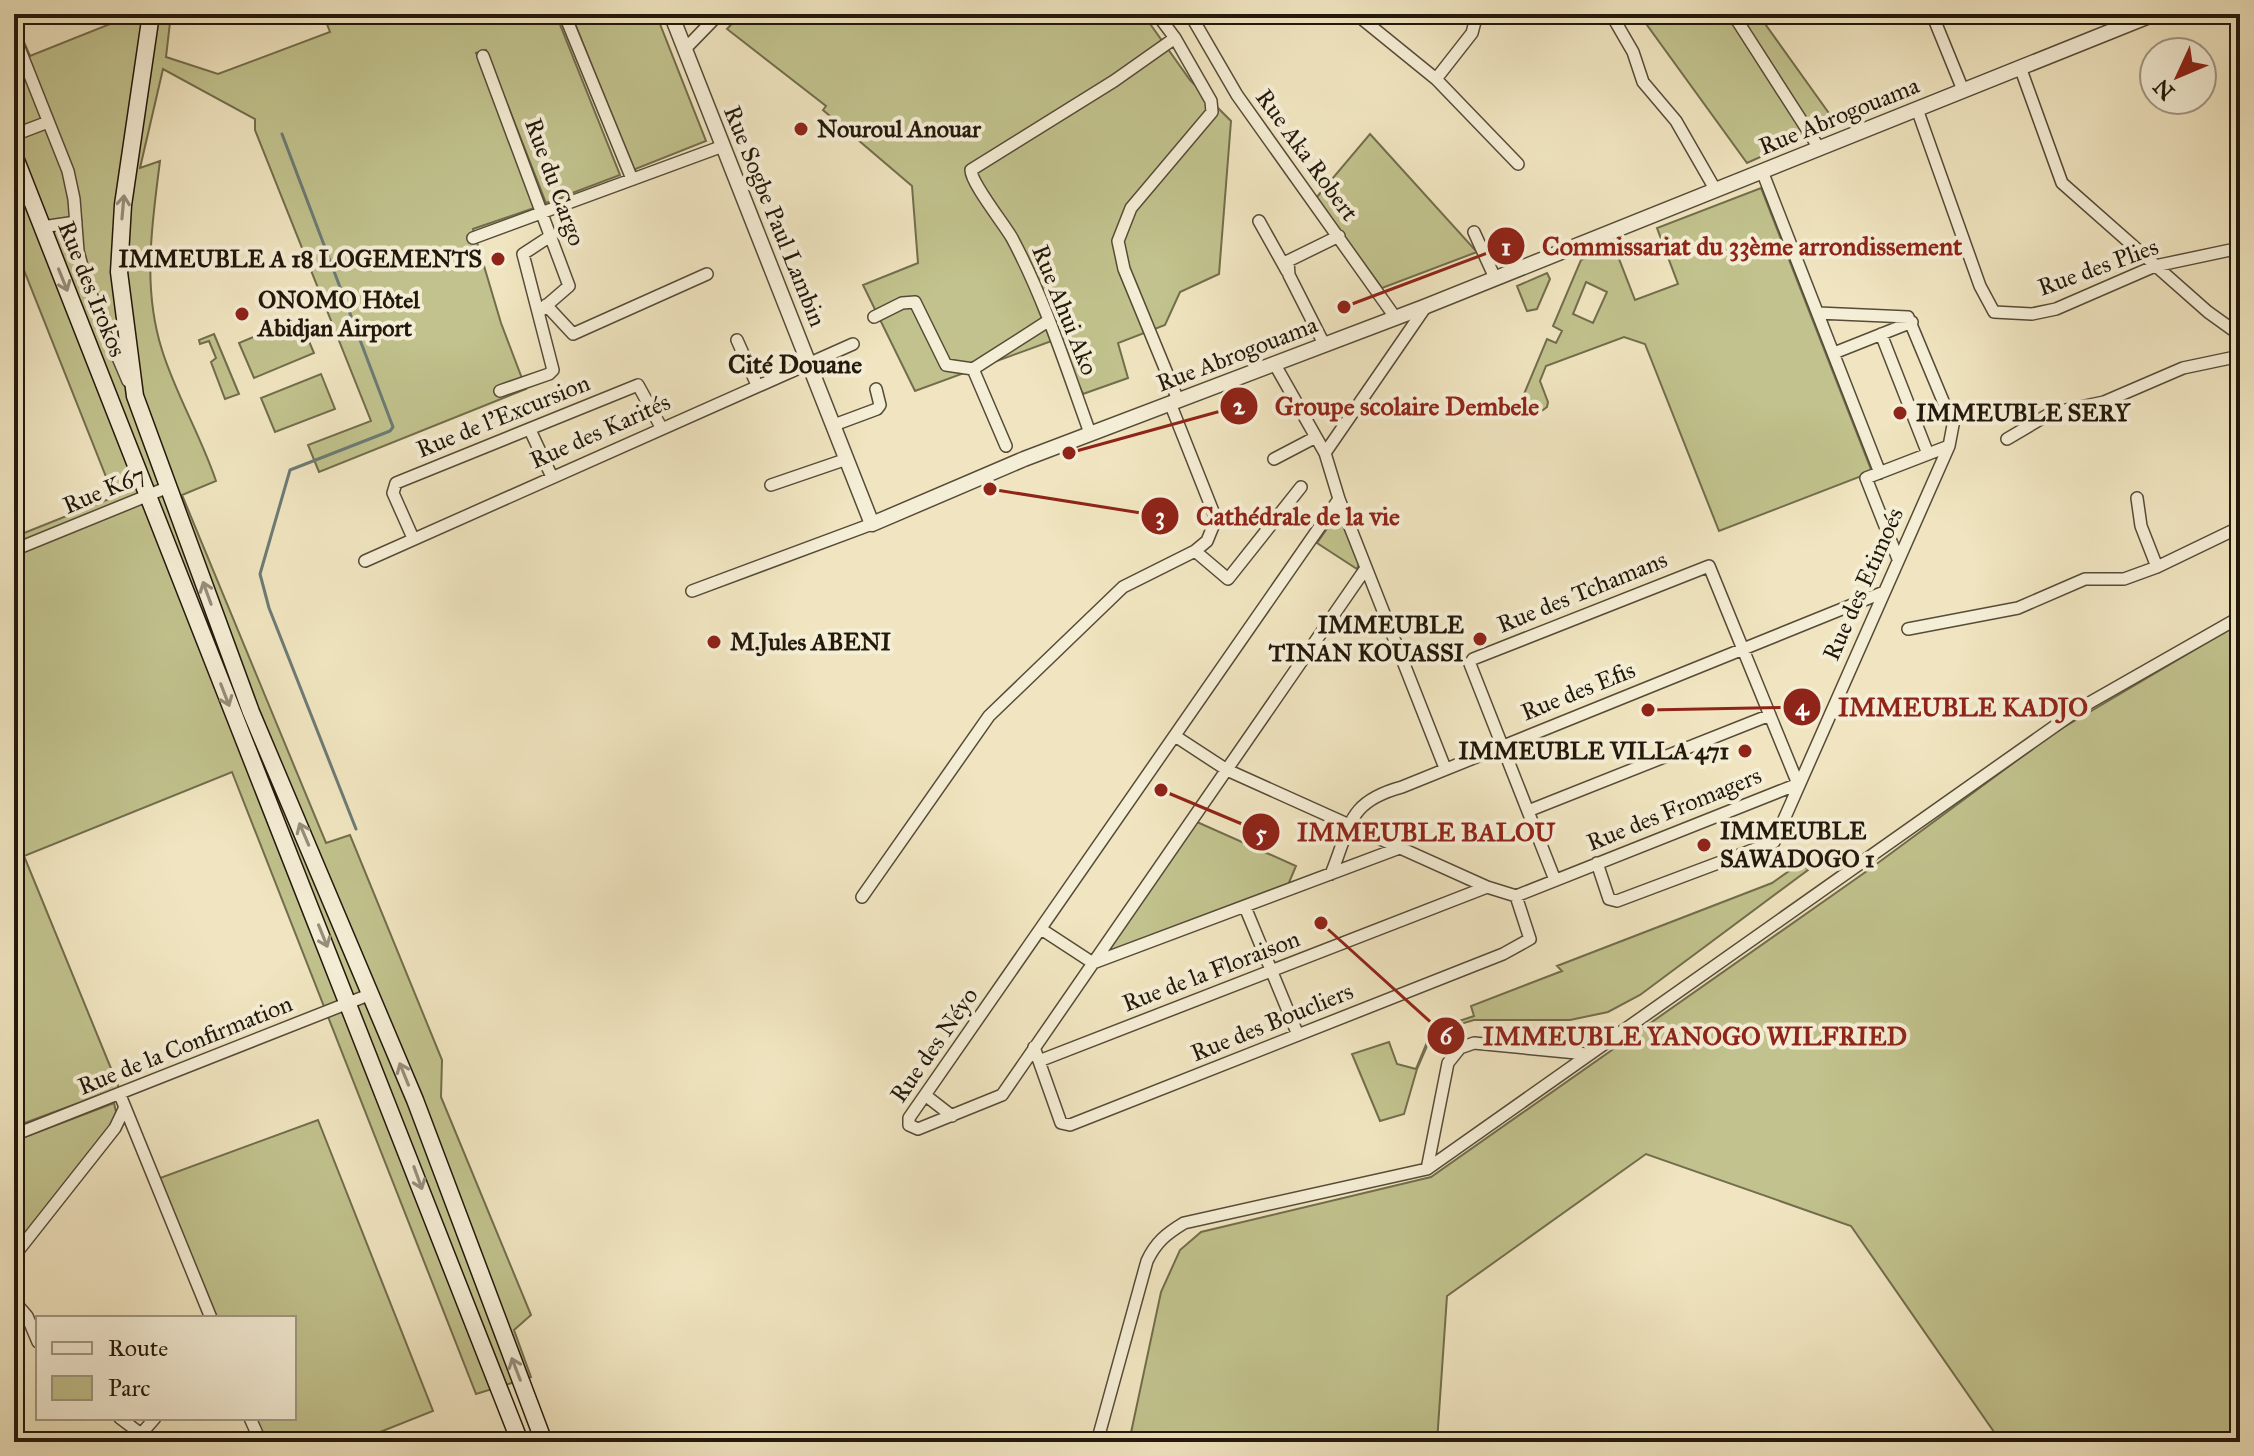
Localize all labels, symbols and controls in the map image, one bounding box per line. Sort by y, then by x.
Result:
north arrow [2138,36,2218,116]
street label: Rue Abrogouama [1754,70,1924,162]
text: N [2148,73,2180,106]
street label: Rue Aka Robert [1249,83,1365,227]
street label: Rue Sogbe Paul Lambin [717,101,833,331]
street label: Rue du Cargo [518,114,592,250]
place label: Nouroul Anouar [817,114,982,144]
marker: Nouroul Anouar [792,120,810,138]
one-way arrow [116,194,131,221]
street label: Rue des Irokos [51,217,133,361]
callout: Commissariat du 33ème arrondissement [1486,221,1979,271]
text: Commissariat du 33ème arrondissement [1542,230,1963,262]
street label: Rue des Plies [2034,231,2162,303]
text: 1 [1501,232,1511,262]
street label: Rue Ahui Ako [1025,240,1105,380]
place label: IMMEUBLE A 18 LOGEMENTS [118,244,482,274]
marker: IMMEUBLE A 18 LOGEMENTS [489,250,507,268]
one-way arrow [57,267,71,292]
place label: ONOMO Hôtel Abidjan Airport [256,285,420,343]
marker: ONOMO Hôtel Abidjan Airport [233,305,251,323]
street label: Rue Abrogouama [1152,309,1323,399]
district label: Cité Douane [728,348,862,380]
street label: Rue de l'Excursion [412,368,594,464]
callout: Groupe scolaire Dembele [1219,381,1555,431]
street label: Rue des Karités [525,387,675,475]
text: Groupe scolaire Dembele [1275,390,1539,422]
text: 2 [1233,391,1246,421]
place label: IMMEUBLE SERY [1916,398,2132,428]
marker: IMMEUBLE SERY [1891,404,1909,422]
street label: Rue K67 [58,459,150,521]
callout: Cathédrale de la vie [1140,491,1416,541]
text: Cathédrale de la vie [1196,500,1400,532]
text: 3 [1155,501,1165,531]
street label: Rue des Etimoés [1816,503,1910,665]
street label: Rue des Tchamans [1493,544,1671,640]
one-way arrow [199,581,213,606]
place label: IMMEUBLE TINAN KOUASSI [1268,610,1464,668]
place label: M.Jules ABENI [730,627,891,657]
marker: IMMEUBLE TINAN KOUASSI [1471,630,1489,648]
marker: M.Jules ABENI [705,633,723,651]
street label: Rue des Efis [1517,655,1639,727]
one-way arrow [219,682,233,707]
callout: IMMEUBLE KADJO [1782,682,2104,732]
text: IMMEUBLE KADJO [1838,691,2088,724]
text: 4 [1795,692,1810,722]
place label: IMMEUBLE VILLA 471 [1458,736,1730,766]
marker: IMMEUBLE VILLA 471 [1736,742,1754,760]
street label: Rue des Fromagers [1582,760,1766,858]
callout: IMMEUBLE BALOU [1241,807,1571,857]
text: IMMEUBLE BALOU [1297,816,1556,848]
place label: IMMEUBLE SAWADOGO 1 [1720,816,1875,874]
text: 5 [1255,818,1267,848]
one-way arrow [296,822,311,846]
marker: IMMEUBLE SAWADOGO 1 [1695,836,1713,854]
one-way arrow [317,923,331,948]
street label: Rue de la Floraison [1118,923,1304,1019]
street label: Rue des Boucliers [1186,976,1358,1068]
street label: Rue des Néyo [883,982,985,1108]
street label: Rue de la Confirmation [73,988,297,1102]
callout: IMMEUBLE YANOGO WILFRIED [1426,1011,1923,1061]
text: IMMEUBLE YANOGO WILFRIED [1483,1020,1907,1052]
text: 6 [1440,1021,1454,1051]
one-way arrow [395,1062,410,1087]
one-way arrow [412,1165,426,1190]
legend [36,1316,296,1420]
text: Route [108,1333,168,1363]
one-way arrow [508,1357,522,1382]
text: Parc [108,1373,150,1403]

